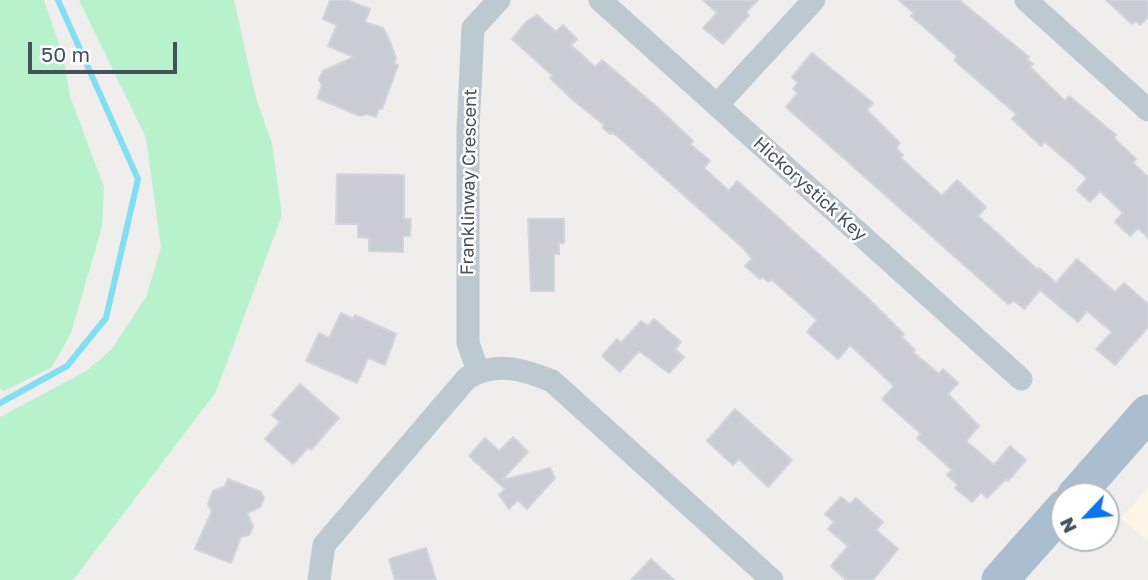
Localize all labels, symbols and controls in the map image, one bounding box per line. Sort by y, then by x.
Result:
scale bar [32,28,180,72]
text: 50 m [41,41,90,67]
street label: Franklinway Crescent [457,89,481,275]
street label: Hickorystick Key [749,133,871,245]
north arrow [1050,482,1120,552]
text: N [1054,514,1081,537]

